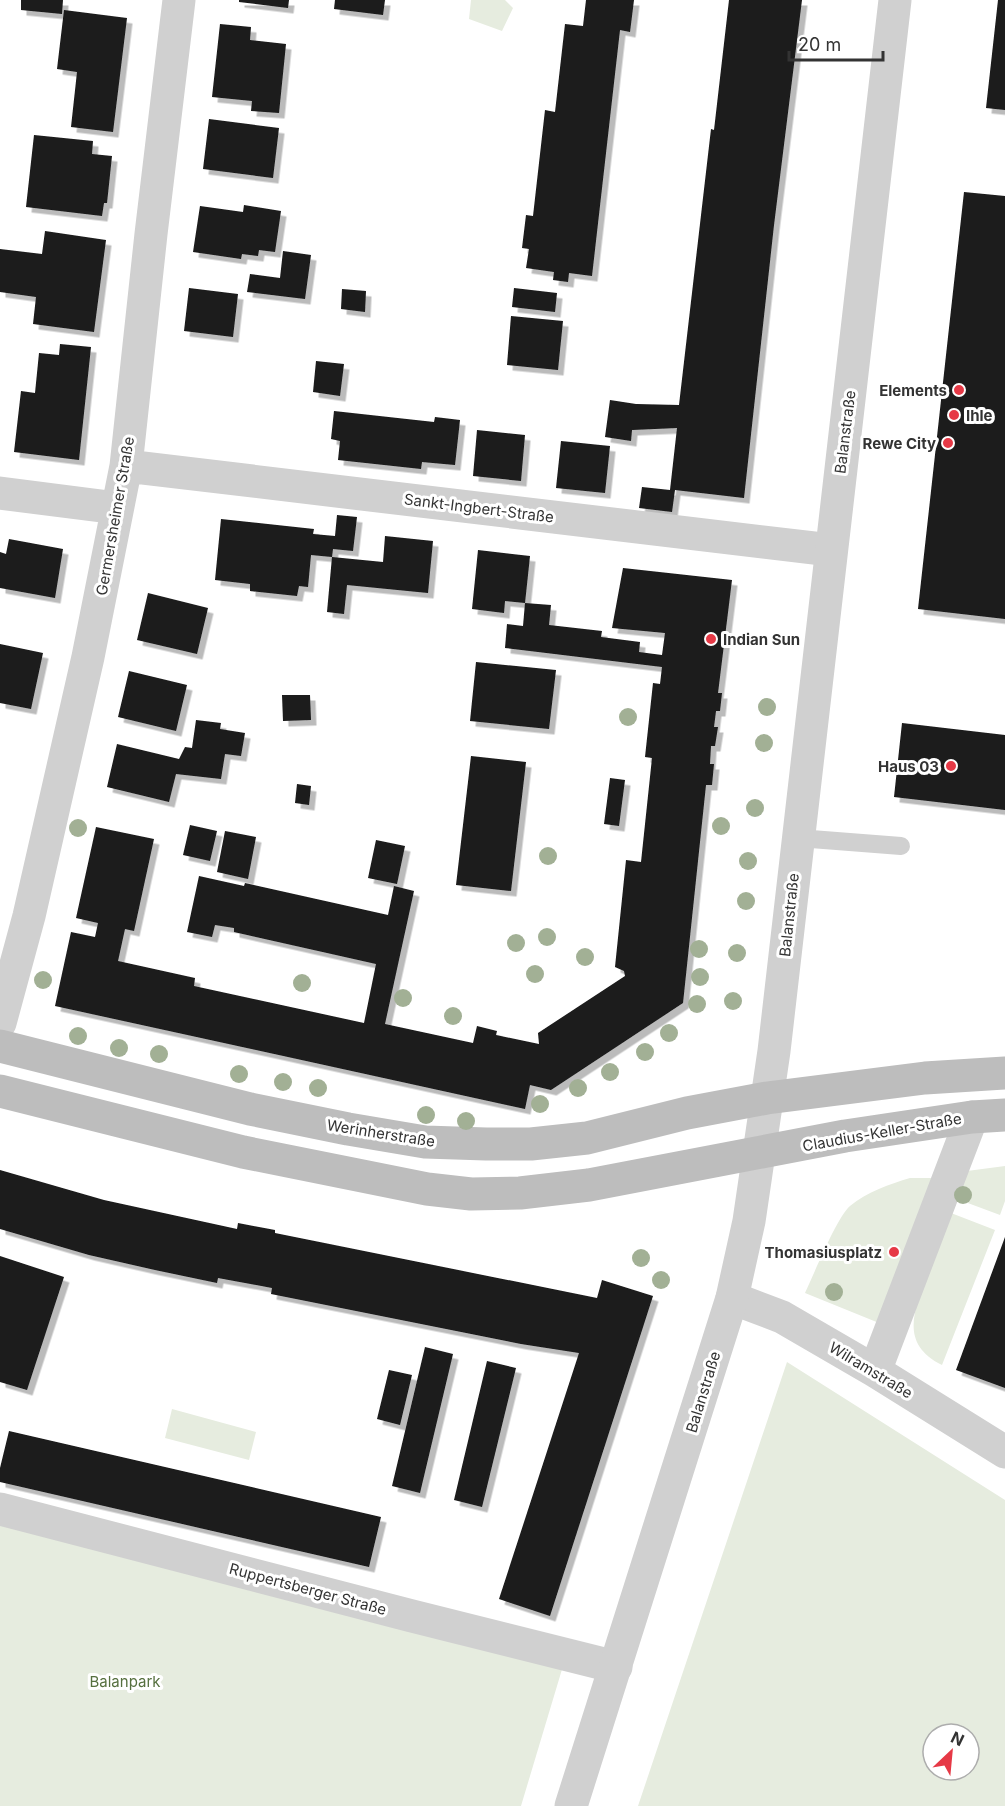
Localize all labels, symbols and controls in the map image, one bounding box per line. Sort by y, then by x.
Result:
scale bar [789,24,884,62]
text: 20 m [798,34,841,55]
place label: Elements [879,381,947,400]
marker: Elements [952,383,966,397]
street label: Balanstraße [830,389,860,475]
place label: Ihle [966,406,993,425]
marker: Ihle [947,408,961,422]
place label: Rewe City [863,434,936,453]
street label: Germersheimer Straße [92,435,138,597]
marker: Rewe City [941,436,955,450]
street label: Sankt-Ingbert-Straße [403,489,555,527]
place label: Indian Sun [723,630,800,649]
marker: Indian Sun [704,632,718,646]
place label: Haus 03 [878,757,939,776]
marker: Haus 03 [944,759,958,773]
street label: Balanstraße [775,872,803,958]
street label: Claudius-Keller-Straße [801,1109,963,1155]
street label: Werinherstraße [326,1115,436,1151]
place label: Thomasiusplatz [765,1243,882,1262]
marker: Thomasiusplatz [887,1245,901,1259]
street label: Wilramstraße [826,1338,916,1402]
street label: Balanstraße [682,1349,724,1435]
street label: Ruppertsberger Straße [227,1559,389,1619]
park label: Balanpark [89,1672,161,1691]
north arrow [921,1722,981,1782]
text: N [948,1727,967,1750]

